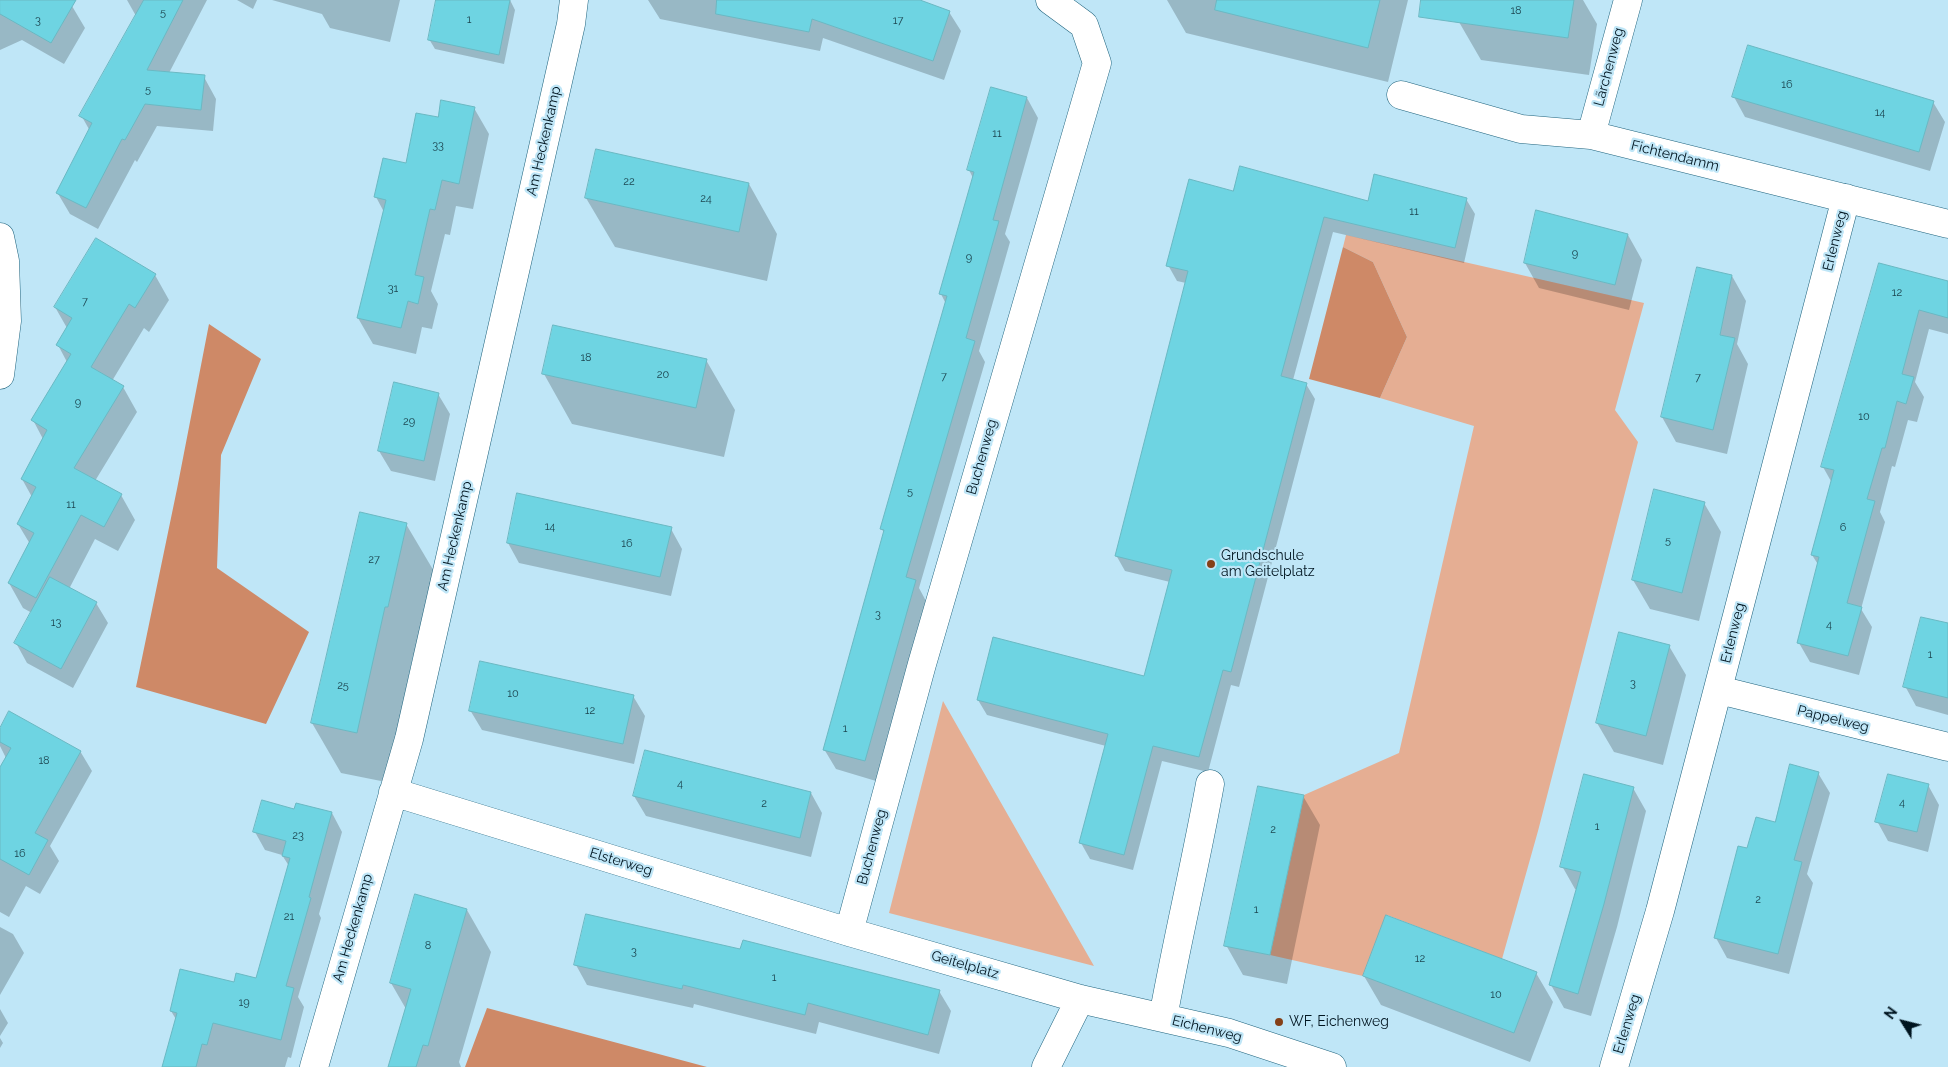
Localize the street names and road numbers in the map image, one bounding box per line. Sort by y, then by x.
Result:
street label: Lärchenweg [1590,26,1628,108]
street label: Am Heckenkamp [523,85,565,197]
street label: Fichtendamm [1629,137,1721,175]
street label: Erlenweg [1819,209,1851,273]
street label: Buchenweg [963,417,1001,497]
street label: Am Heckenkamp [434,480,476,592]
street label: Erlenweg [1717,601,1749,665]
street label: Pappelweg [1795,702,1871,736]
street label: Buchenweg [854,807,890,887]
street label: Elsterweg [588,844,654,880]
street label: Am Heckenkamp [329,872,377,984]
street label: Geitelplatz [929,947,1001,983]
street label: Erlenweg [1610,992,1644,1056]
street label: Eichenweg [1170,1012,1244,1046]

